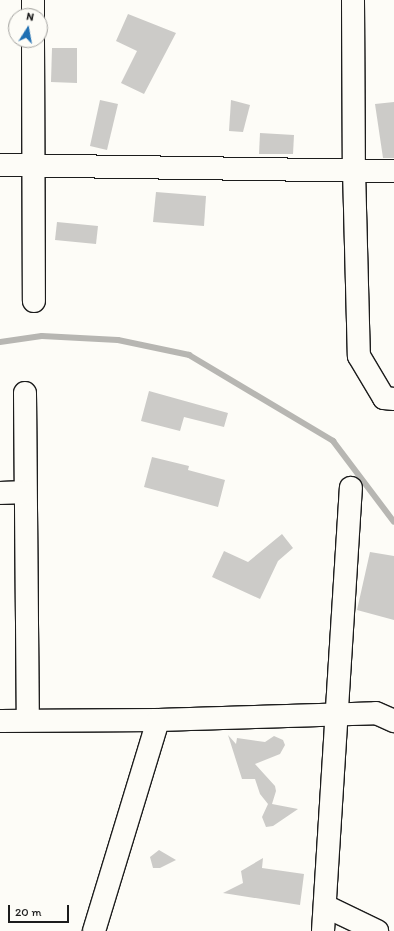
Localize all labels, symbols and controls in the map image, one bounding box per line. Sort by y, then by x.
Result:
north arrow [8,8,48,48]
text: N [25,10,35,24]
scale bar [10,897,71,923]
text: 20 m [15,905,42,919]

